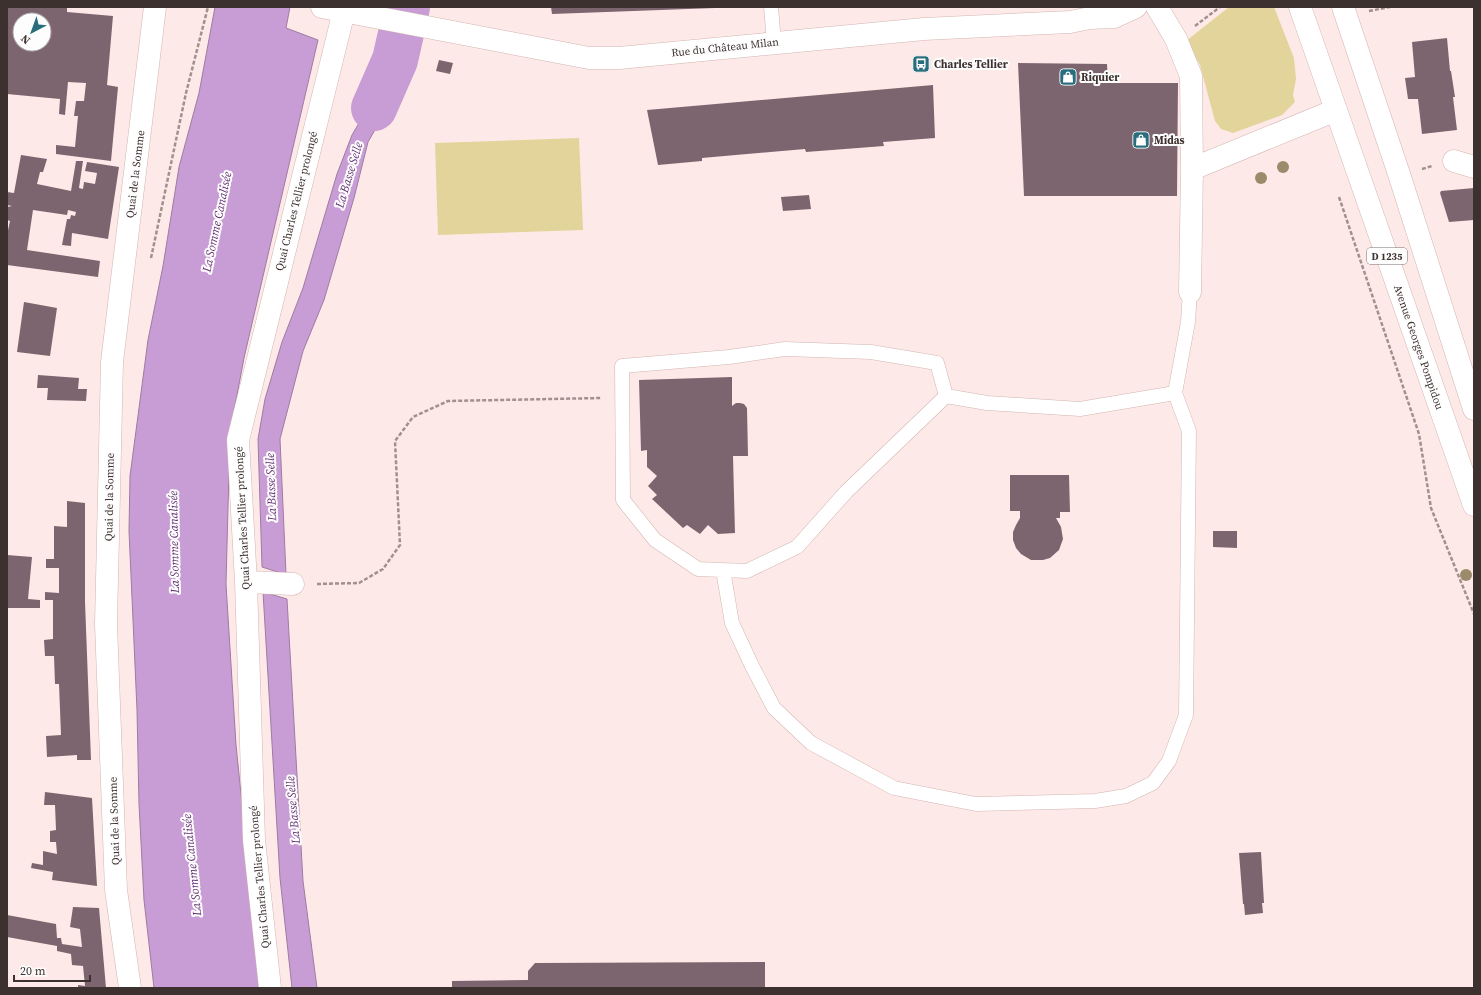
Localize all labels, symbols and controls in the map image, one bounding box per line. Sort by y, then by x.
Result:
north arrow [12,12,52,52]
text: N [18,31,34,47]
street label: Rue du Château Milan [671,34,780,61]
bus stop icon: Charles Tellier [911,54,931,74]
place label: Charles Tellier [934,57,1009,72]
shop icon: Riquier [1058,67,1078,87]
place label: Riquier [1081,70,1120,85]
street label: Quai de la Somme [123,129,148,219]
street label: Quai Charles Tellier prolongé [272,129,321,272]
shop icon: Midas [1131,130,1151,150]
place label: Midas [1154,133,1185,148]
water label: La Basse Selle [331,140,367,211]
water label: La Somme Canalisée [198,170,235,275]
road number: D 1235 [1367,248,1407,264]
street label: Avenue Georges Pompidou [1390,283,1447,412]
street label: Quai Charles Tellier prolongé [231,446,254,590]
street label: Quai de la Somme [101,452,118,541]
water label: La Basse Selle [262,453,280,522]
water label: La Somme Canalisée [165,491,183,594]
water label: La Basse Selle [282,775,304,846]
street label: Quai de la Somme [105,776,124,865]
street label: Quai Charles Tellier prolongé [246,805,273,949]
water label: La Somme Canalisée [179,813,205,918]
scale bar [14,957,90,983]
text: 20 m [20,963,46,979]

